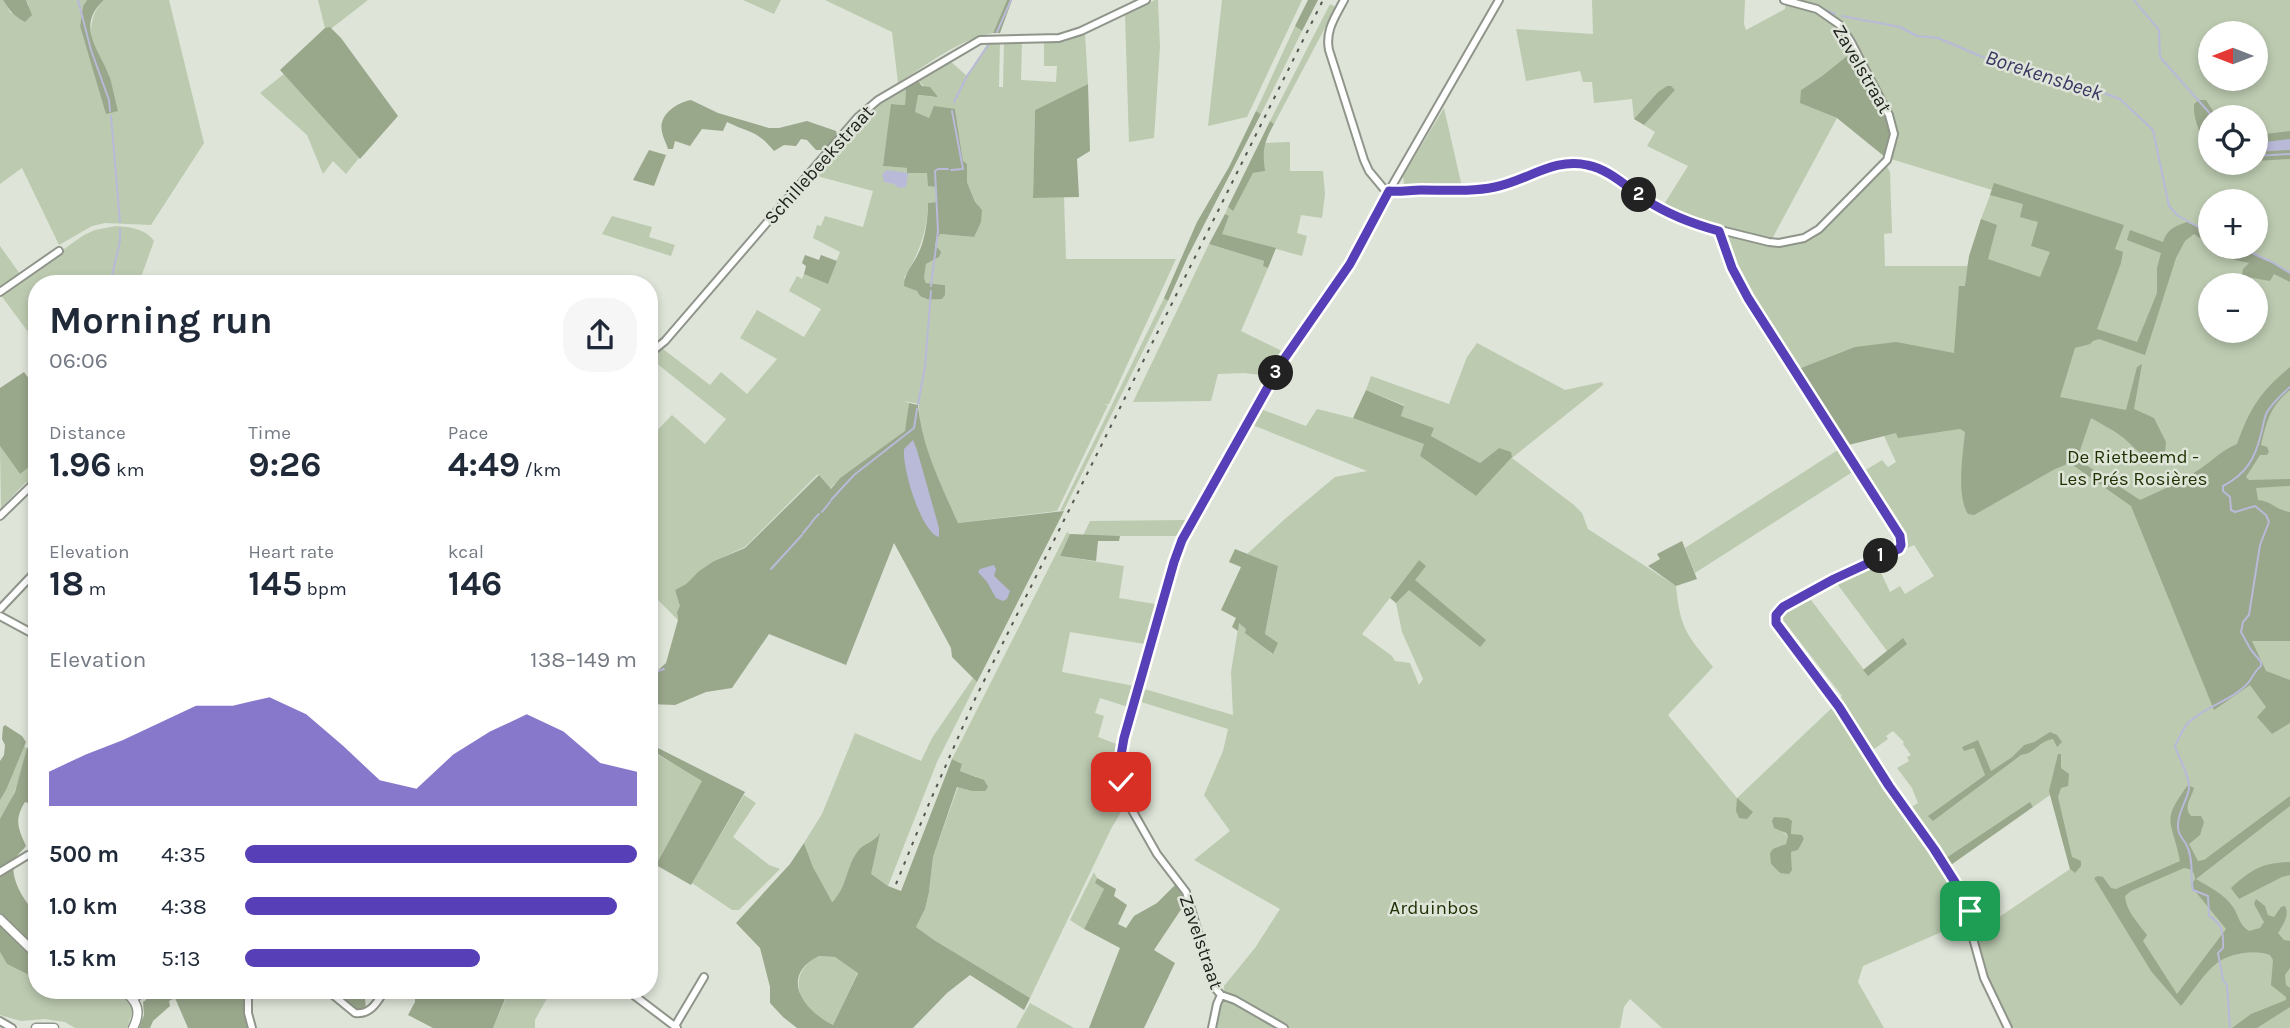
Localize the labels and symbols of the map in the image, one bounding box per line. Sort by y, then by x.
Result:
street label: Zavelstraat [1828,21,1896,117]
north arrow [2198,21,2268,91]
water label: Borekensbeek [1982,45,2106,105]
street label: Schillebeekstraat [760,101,878,229]
pin: 2 [1622,178,1656,212]
pin: 3 [1258,356,1294,390]
park label: De Rietbeemd - Les Prés Rosières [2059,446,2207,490]
pin: 1 [1864,538,1898,574]
pin [1091,752,1151,812]
pin [1940,881,2000,941]
street label: Zavelstraat [1175,892,1227,992]
park label: Arduinbos [1389,897,1479,919]

